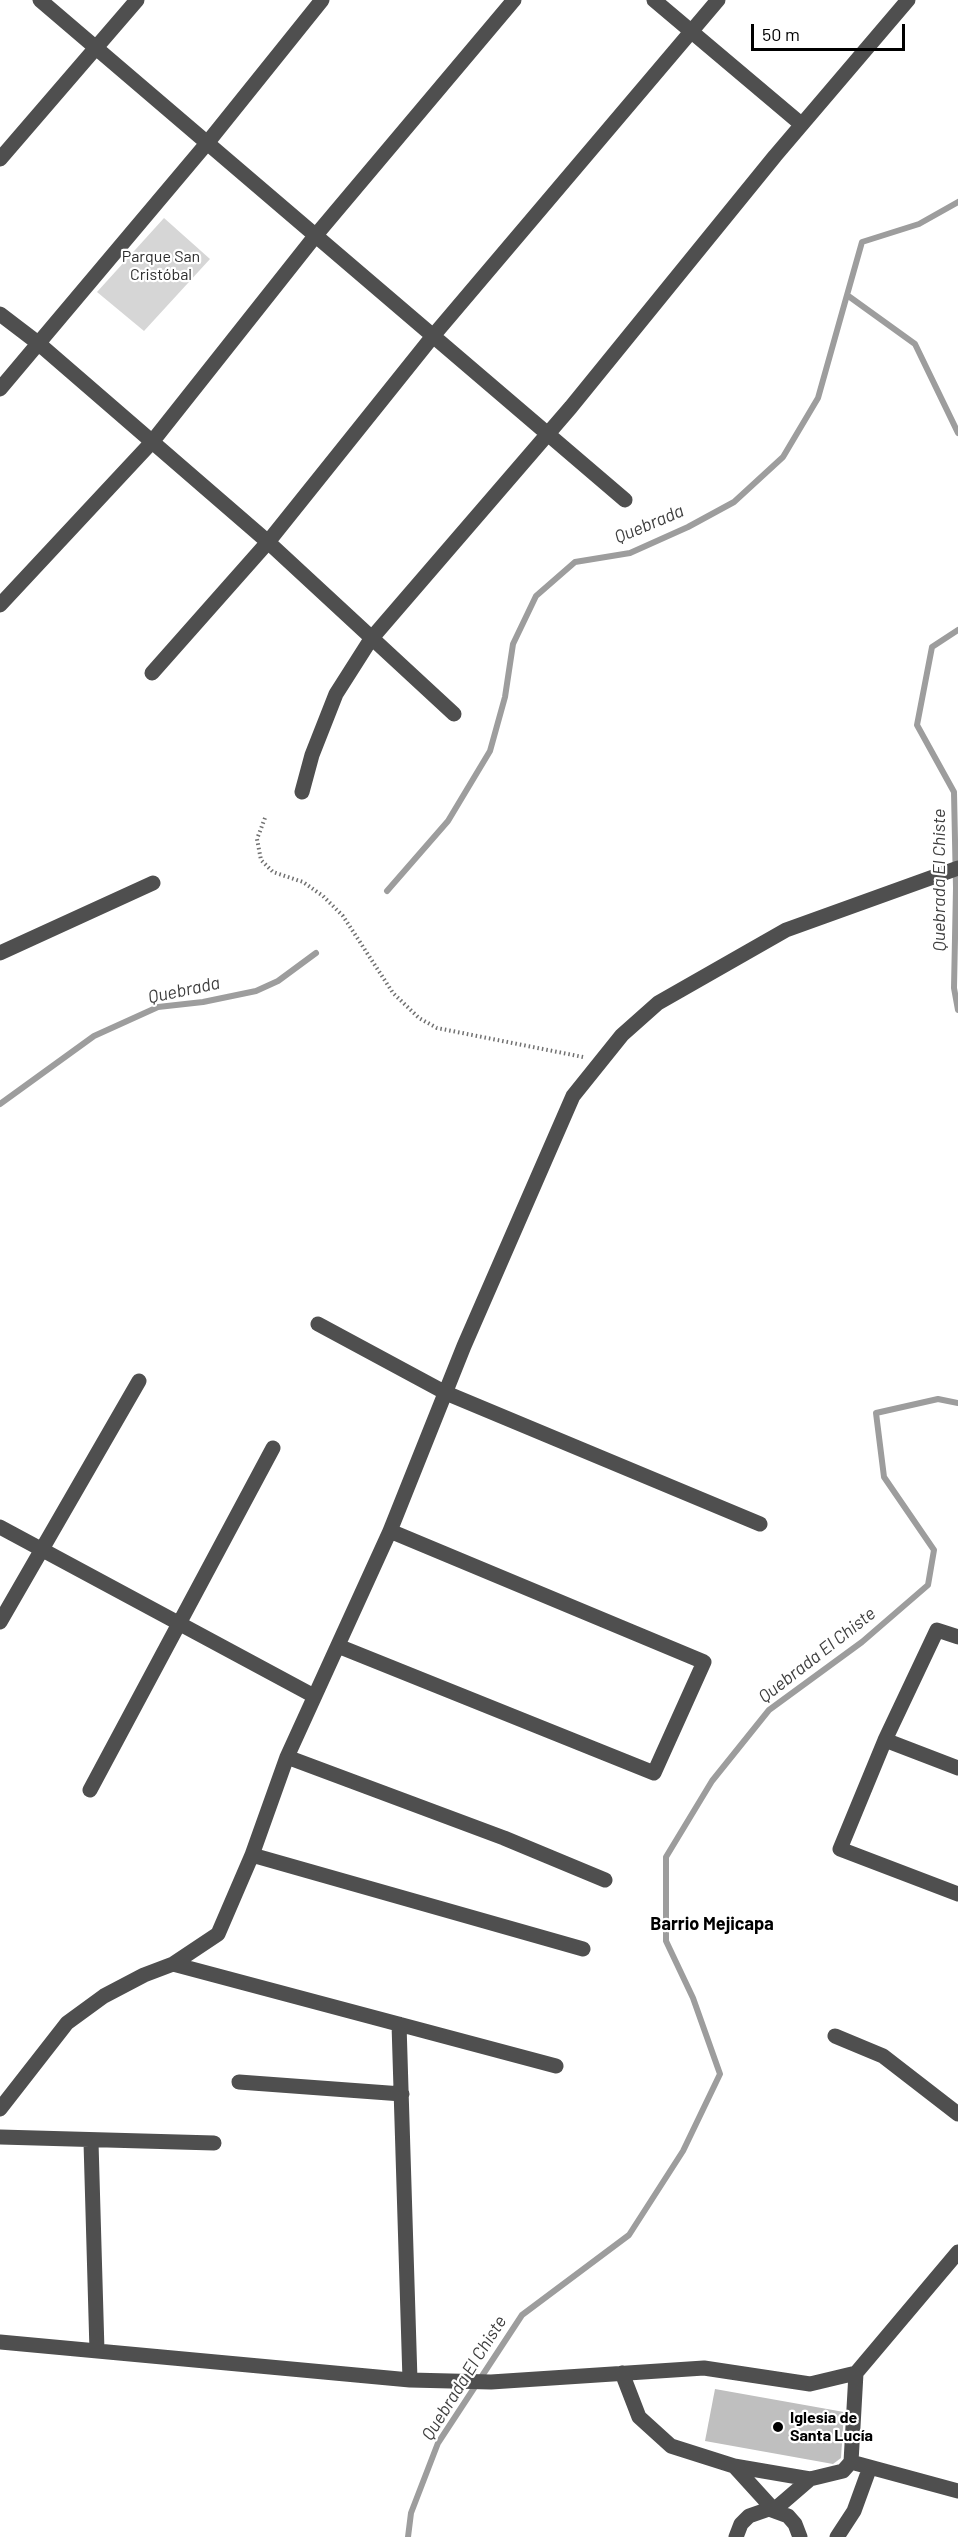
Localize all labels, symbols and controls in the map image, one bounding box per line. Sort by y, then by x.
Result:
scale bar [754,12,908,50]
text: 50 m [762,23,800,45]
park label: Parque San Cristóbal [122,247,200,285]
water label: Quebrada [611,500,687,548]
water label: Quebrada El Chiste [928,809,950,951]
water label: Quebrada [146,972,222,1008]
water label: Quebrada El Chiste [754,1603,880,1707]
district label: Barrio Mejicapa [650,1913,774,1935]
water label: Quebrada El Chiste [417,2312,511,2444]
place label: Iglesia de Santa Lucía [790,2408,873,2446]
marker: Iglesia de Santa Lucía [771,2420,785,2434]

